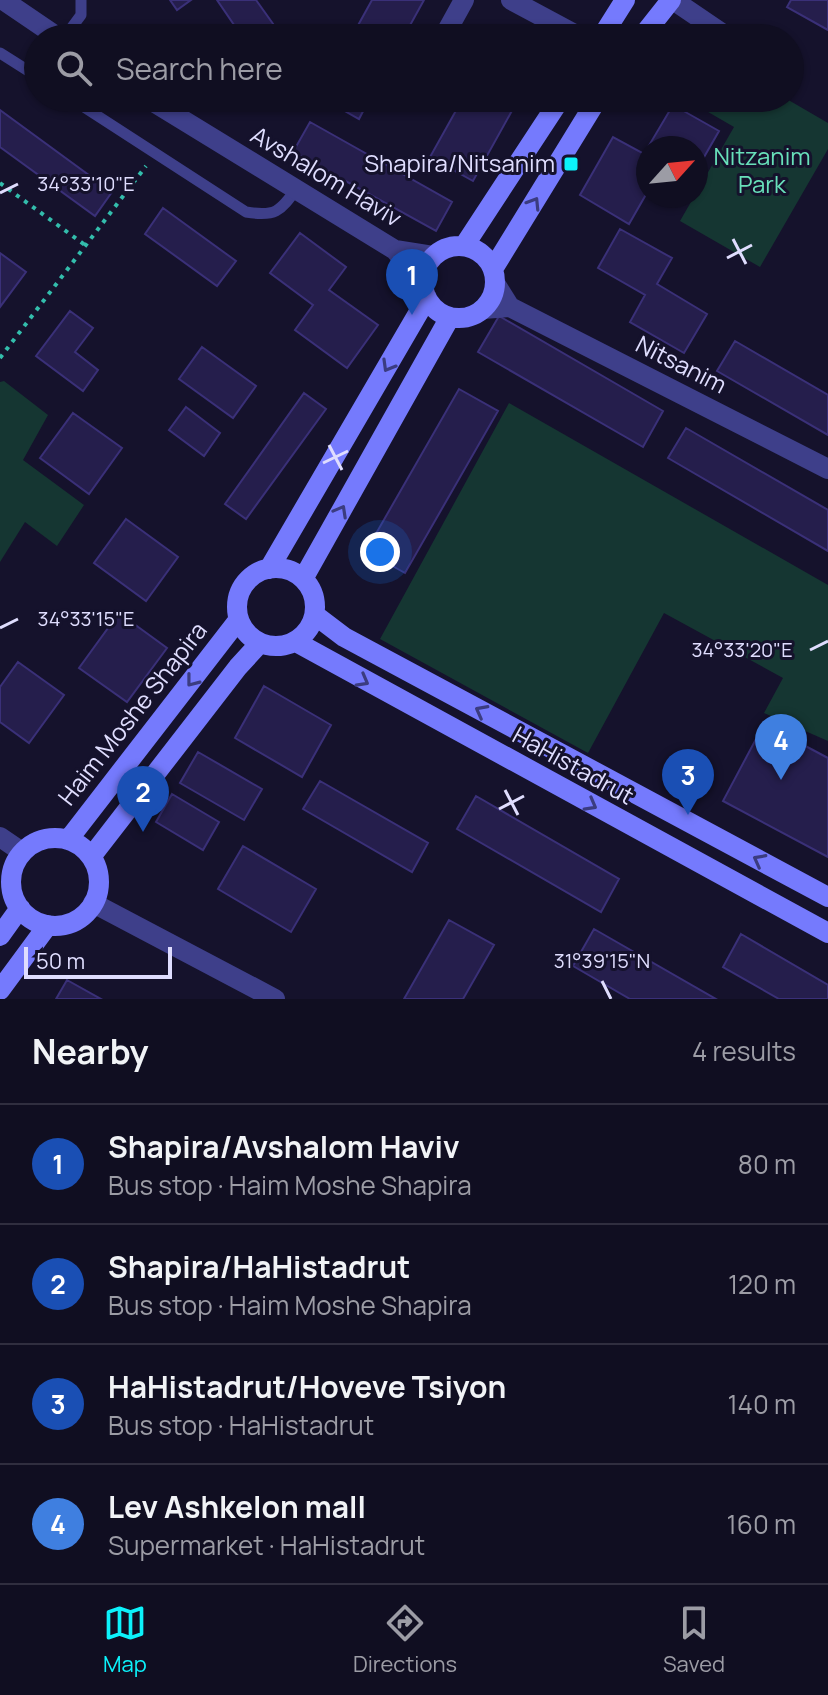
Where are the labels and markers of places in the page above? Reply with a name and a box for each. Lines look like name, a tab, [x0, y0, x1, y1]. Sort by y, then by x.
place label: Shapira/Nitsanim	[364, 146, 555, 179]
marker: Shapira/Nitsanim	[562, 155, 580, 173]
pin: 1	[386, 249, 438, 315]
pin: 4	[755, 714, 807, 780]
pin: 3	[662, 749, 714, 815]
pin: 2	[117, 766, 169, 832]

